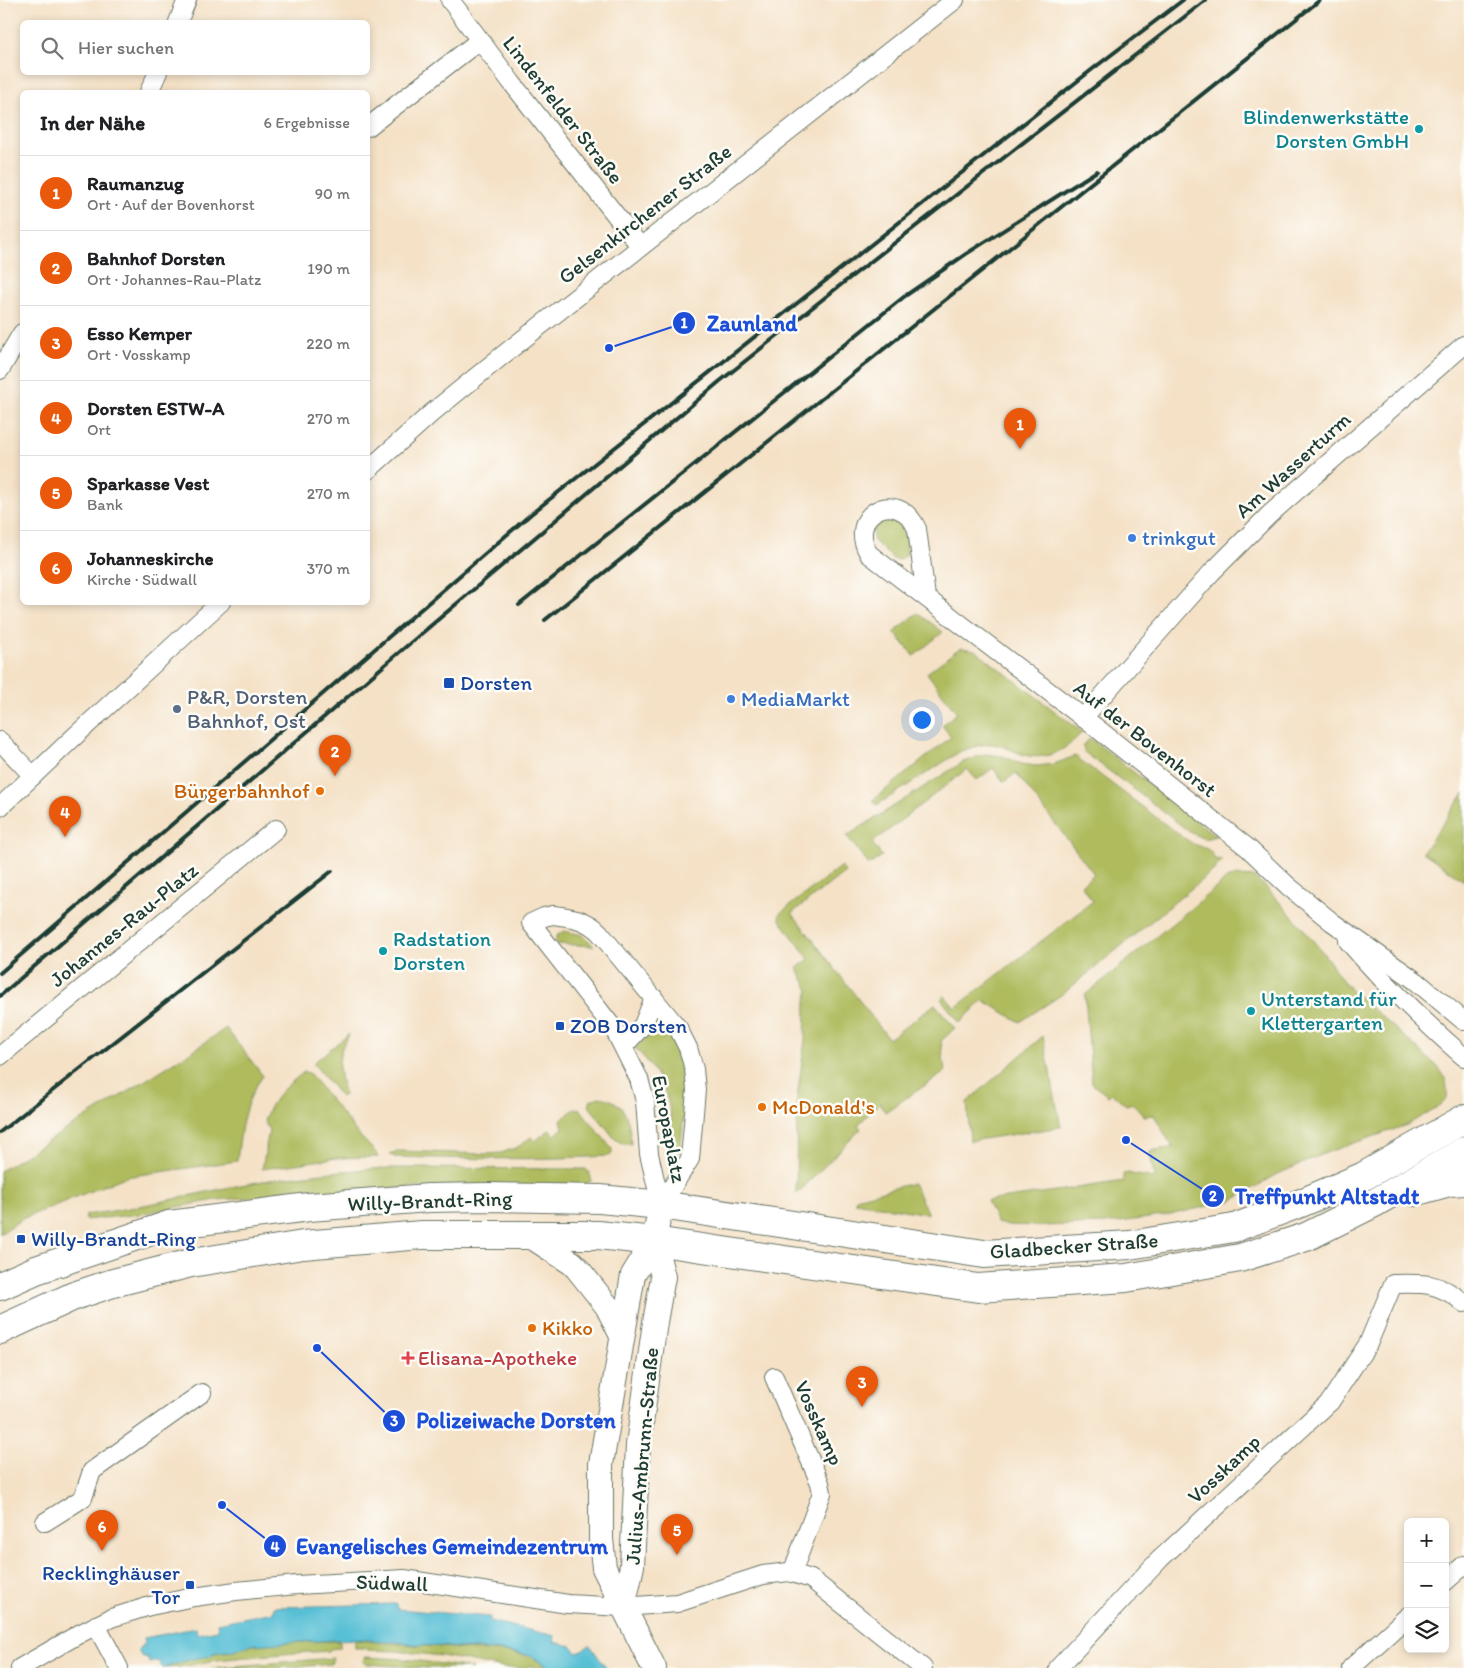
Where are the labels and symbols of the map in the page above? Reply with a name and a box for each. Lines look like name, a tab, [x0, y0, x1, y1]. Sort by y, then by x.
street label: Lindenfelder Straße	[498, 31, 629, 189]
place label: Blindenwerkstätte Dorsten GmbH	[1243, 104, 1409, 153]
marker: Blindenwerkstätte Dorsten GmbH	[1413, 123, 1425, 135]
street label: Gelsenkirchener Straße	[553, 138, 736, 289]
callout: Zaunland	[672, 305, 807, 342]
text: Zaunland	[707, 310, 798, 337]
text: 1	[681, 314, 688, 332]
street label: Am Wasserturm	[1230, 406, 1356, 523]
pin: 1	[1004, 408, 1036, 449]
place label: trinkgut	[1142, 525, 1216, 550]
marker: trinkgut	[1126, 532, 1138, 544]
place label: Dorsten	[460, 670, 532, 695]
street label: Auf der Bovenhorst	[1069, 675, 1222, 802]
marker: Dorsten	[442, 676, 456, 690]
place label: P&R, Dorsten Bahnhof, Ost	[187, 684, 307, 733]
place label: MediaMarkt	[741, 686, 850, 711]
marker: MediaMarkt	[725, 693, 737, 705]
marker: P&R, Dorsten Bahnhof, Ost	[171, 703, 183, 715]
your location	[909, 707, 935, 733]
pin: 2	[319, 735, 351, 776]
place label: Bürgerbahnhof	[174, 778, 310, 803]
marker: Bürgerbahnhof	[314, 785, 326, 797]
pin: 4	[49, 796, 81, 837]
street label: Johannes-Rau-Platz	[45, 857, 203, 992]
place label: Radstation Dorsten	[393, 926, 491, 975]
marker: Radstation Dorsten	[377, 945, 389, 957]
place label: Unterstand für Klettergarten	[1261, 986, 1397, 1035]
marker: Unterstand für Klettergarten	[1245, 1005, 1257, 1017]
place label: ZOB Dorsten	[570, 1013, 687, 1038]
marker: ZOB Dorsten	[554, 1020, 566, 1032]
street label: Europaplatz	[647, 1073, 692, 1185]
place label: McDonald's	[772, 1094, 875, 1119]
marker: McDonald's	[756, 1101, 768, 1113]
callout: Treffpunkt Altstadt	[1200, 1178, 1429, 1215]
text: Treffpunkt Altstadt	[1234, 1183, 1420, 1210]
street label: Willy-Brandt-Ring	[347, 1185, 513, 1216]
text: 2	[1209, 1187, 1217, 1205]
place label: Willy-Brandt-Ring	[31, 1226, 196, 1251]
street label: Gladbecker Straße	[989, 1227, 1159, 1264]
marker: Willy-Brandt-Ring	[15, 1233, 27, 1245]
place label: Kikko	[542, 1315, 593, 1340]
marker: Kikko	[526, 1322, 538, 1334]
place label: Elisana-Apotheke	[418, 1345, 577, 1370]
street label: Julius-Ambrunn-Straße	[620, 1346, 663, 1566]
marker: Elisana-Apotheke	[402, 1352, 414, 1364]
pin: 3	[846, 1366, 878, 1407]
street label: Vosskamp	[790, 1377, 849, 1469]
callout: Polizeiwache Dorsten	[382, 1402, 626, 1439]
text: Polizeiwache Dorsten	[416, 1407, 616, 1434]
text: 3	[390, 1412, 398, 1430]
street label: Vosskamp	[1182, 1429, 1265, 1509]
pin: 6	[86, 1510, 118, 1551]
pin: 5	[661, 1514, 693, 1555]
callout: Evangelisches Gemeindezentrum	[263, 1528, 617, 1565]
text: Evangelisches Gemeindezentrum	[296, 1533, 608, 1560]
text: 4	[270, 1538, 280, 1556]
place label: Recklinghäuser Tor	[42, 1560, 181, 1609]
street label: Südwall	[356, 1569, 429, 1596]
marker: Recklinghäuser Tor	[184, 1579, 196, 1591]

